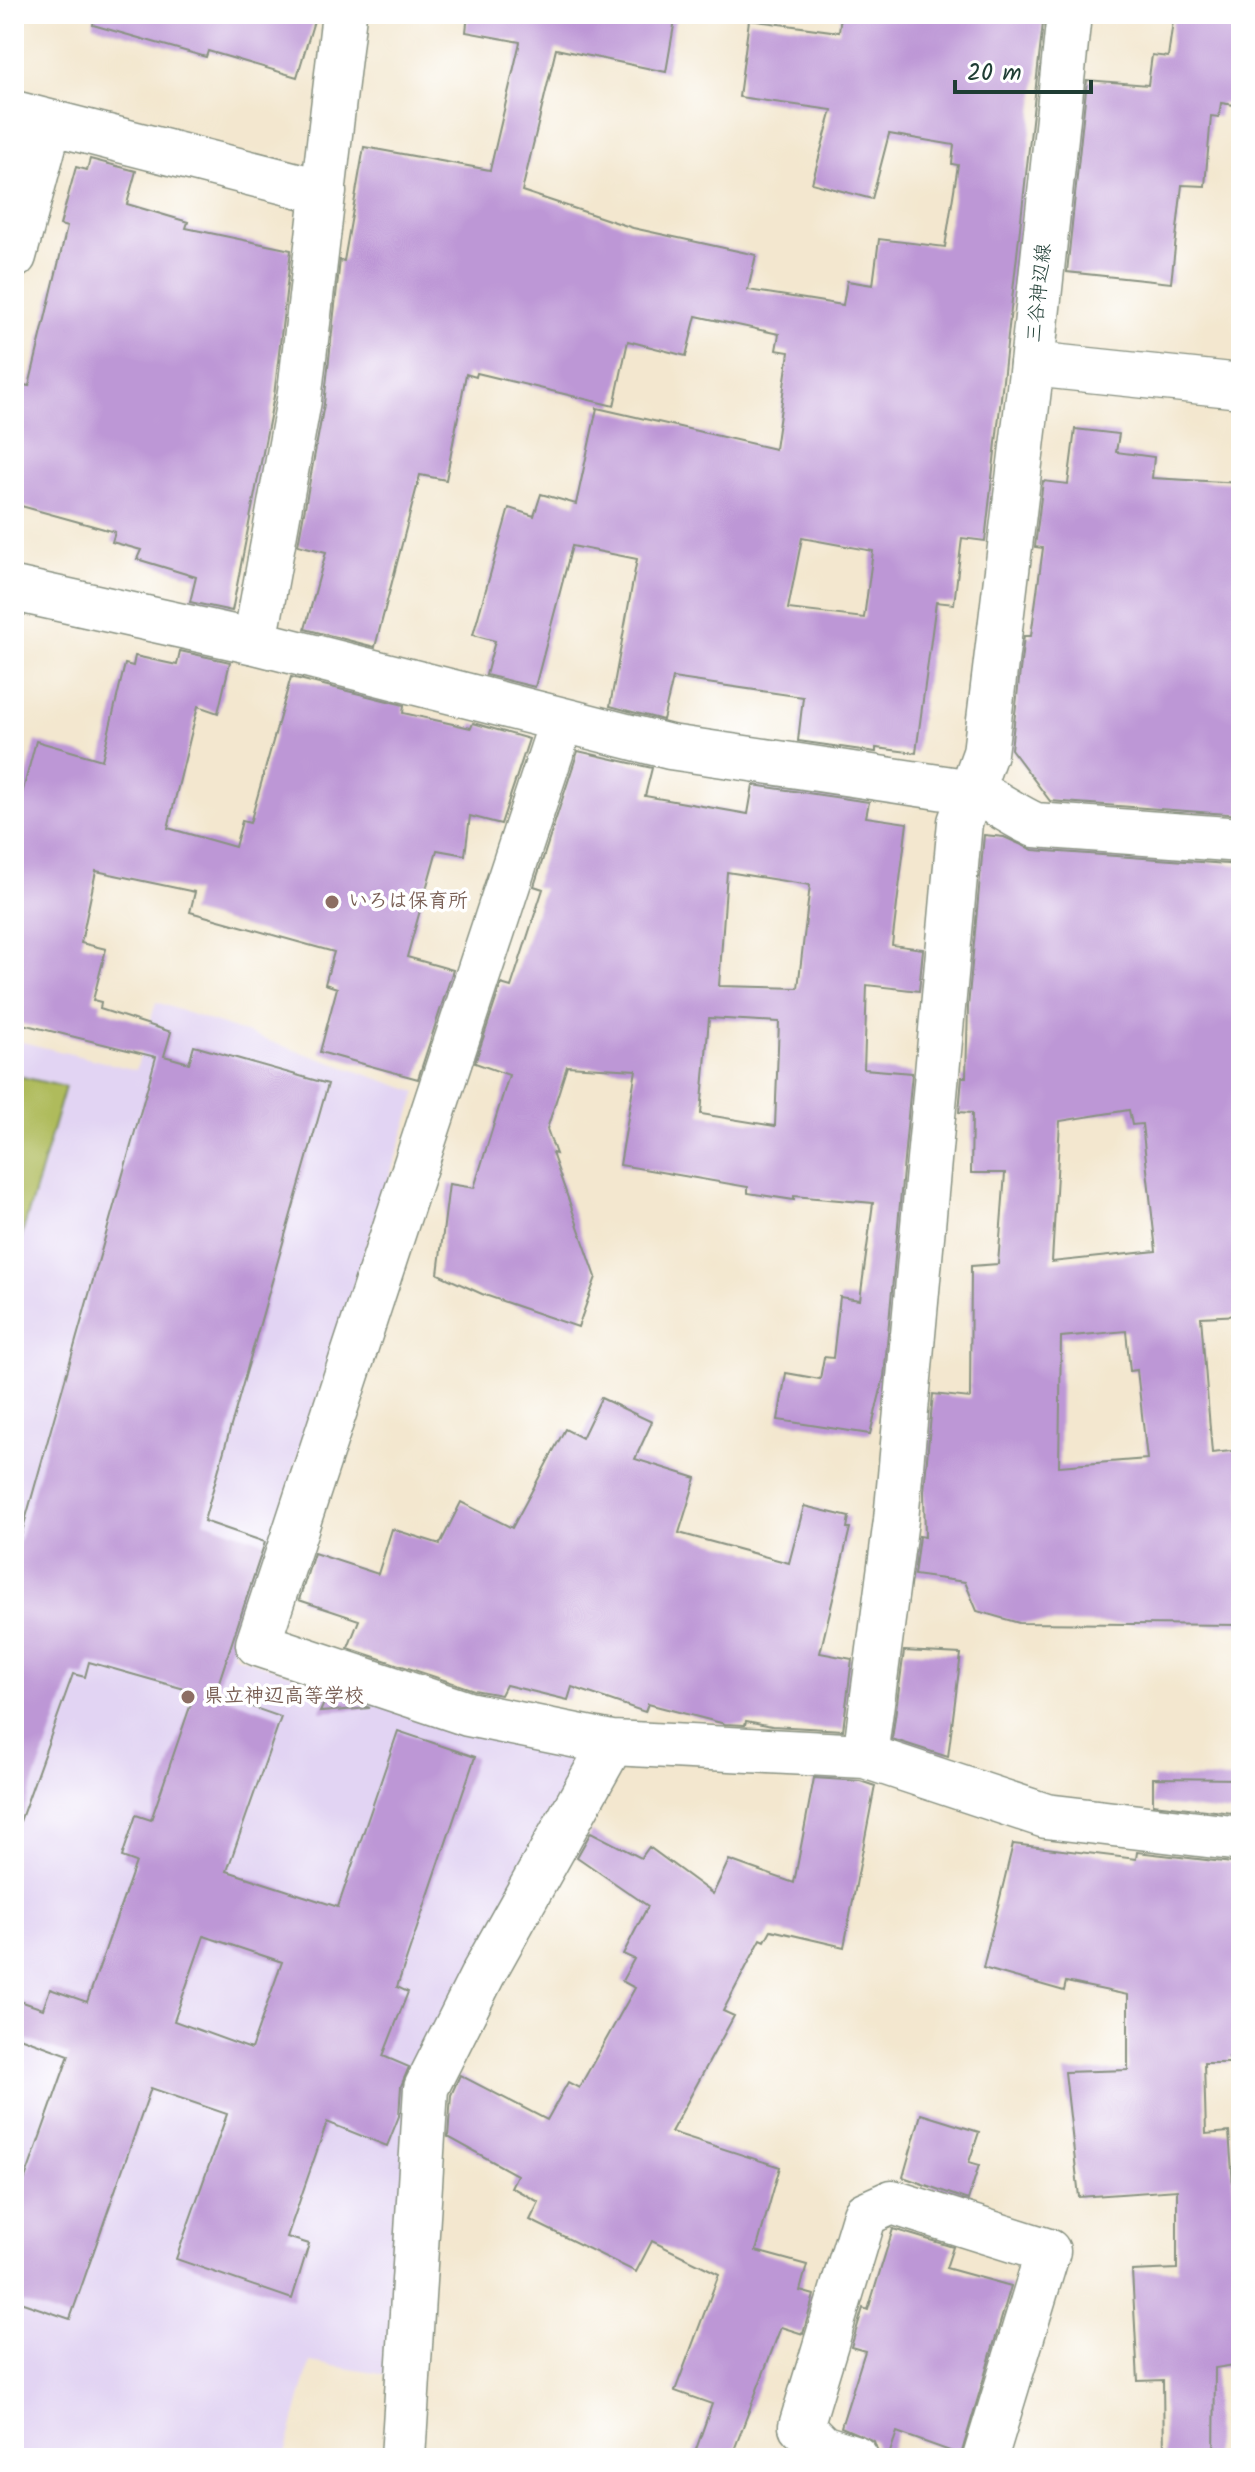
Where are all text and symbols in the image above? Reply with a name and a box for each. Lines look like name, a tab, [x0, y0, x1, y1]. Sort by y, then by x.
scale bar	[955, 44, 1091, 94]
text: 20 m	[967, 54, 1022, 93]
street label: 三谷神辺線	[1019, 242, 1061, 344]
place label: いろは保育所	[348, 886, 468, 918]
marker: いろは保育所	[323, 893, 341, 911]
place label: 県立神辺高等学校	[204, 1681, 364, 1713]
marker: 県立神辺高等学校	[179, 1688, 197, 1706]

